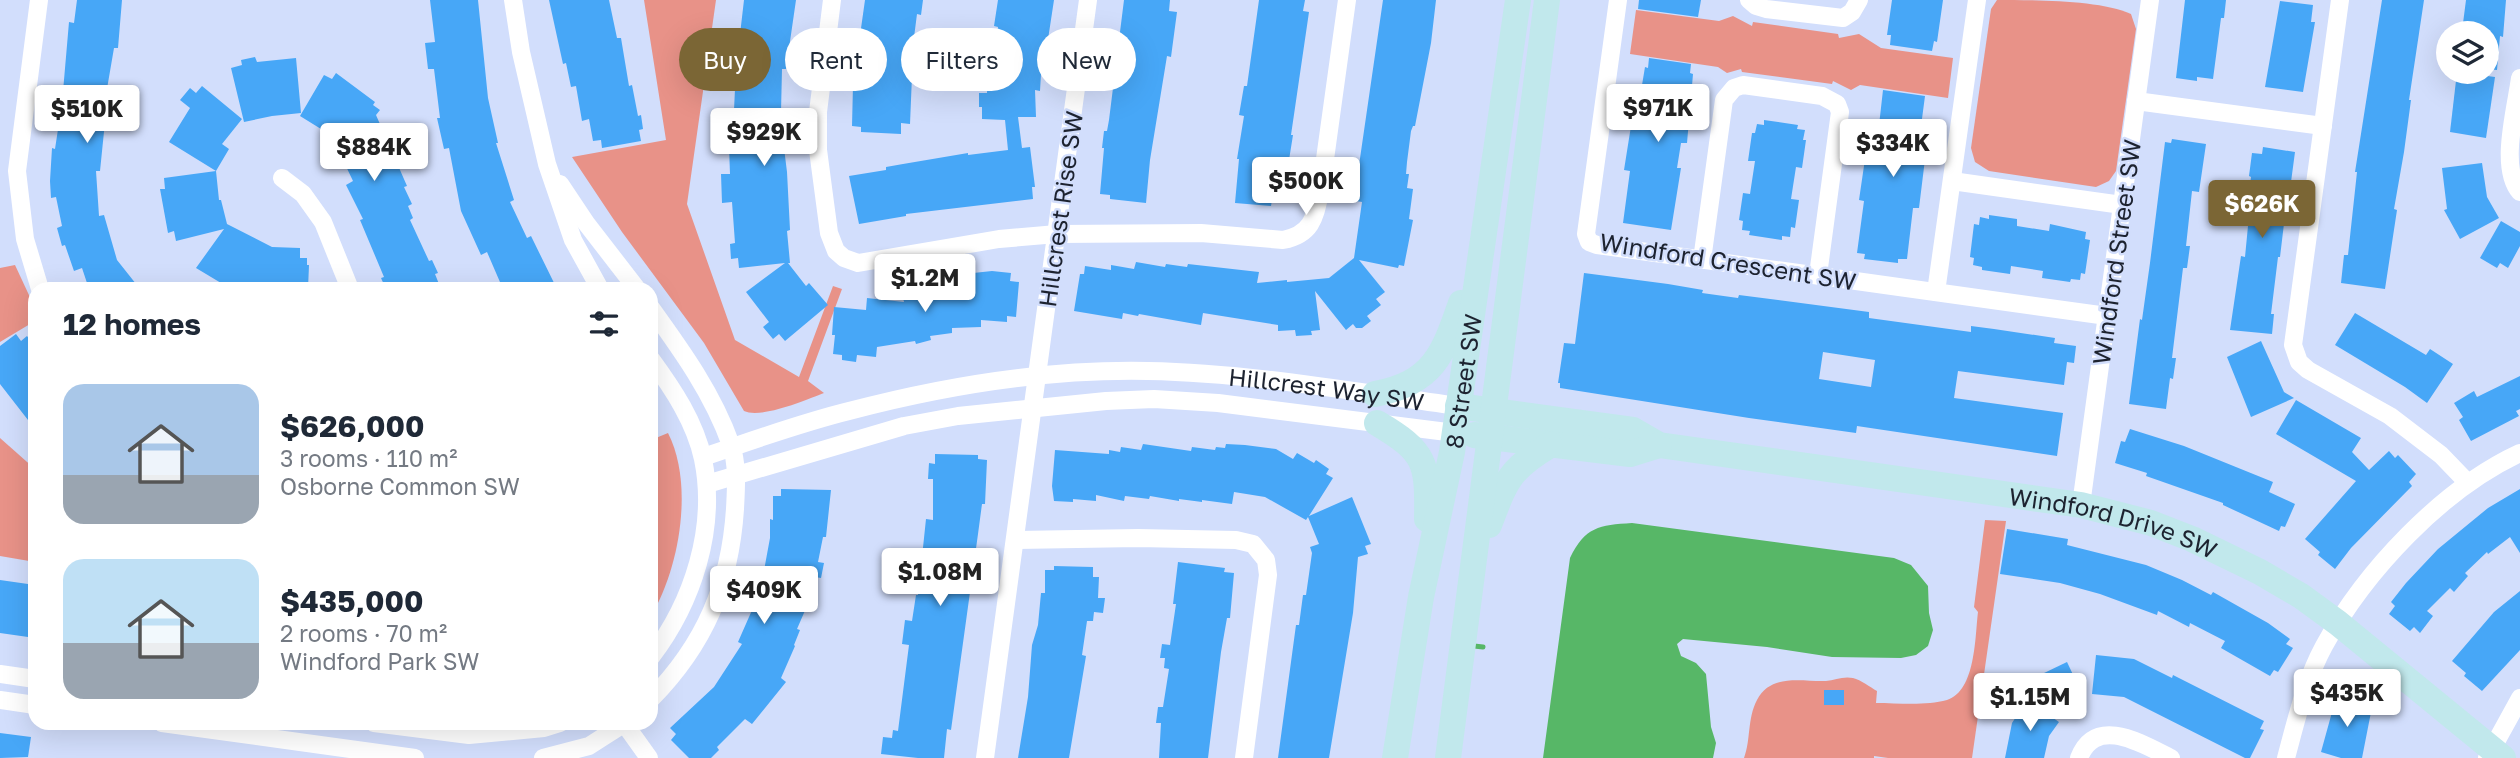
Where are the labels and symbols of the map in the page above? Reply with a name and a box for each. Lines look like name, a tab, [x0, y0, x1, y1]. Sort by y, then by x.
pin: $971K	[1609, 85, 1707, 144]
pin: $510K	[38, 86, 136, 145]
pin: $929K	[715, 108, 813, 168]
street label: Hillcrest Rise SW	[1032, 109, 1088, 309]
pin: $334K	[1844, 120, 1942, 179]
pin: $884K	[325, 124, 423, 183]
street label: Windford Street SW	[2086, 138, 2146, 366]
pin: $500K	[1257, 158, 1355, 217]
pin: $626K	[2213, 180, 2311, 240]
street label: Windford Crescent SW	[1598, 226, 1858, 296]
pin: $1.2M	[876, 254, 974, 314]
street label: 8 Street SW	[1438, 312, 1487, 450]
street label: Hillcrest Way SW	[1227, 361, 1426, 416]
street label: Windford Drive SW	[2007, 480, 2222, 564]
pin: $1.08M	[883, 548, 997, 608]
pin: $409K	[715, 566, 813, 626]
pin: $435K	[2298, 670, 2396, 729]
pin: $1.15M	[1973, 674, 2087, 733]

